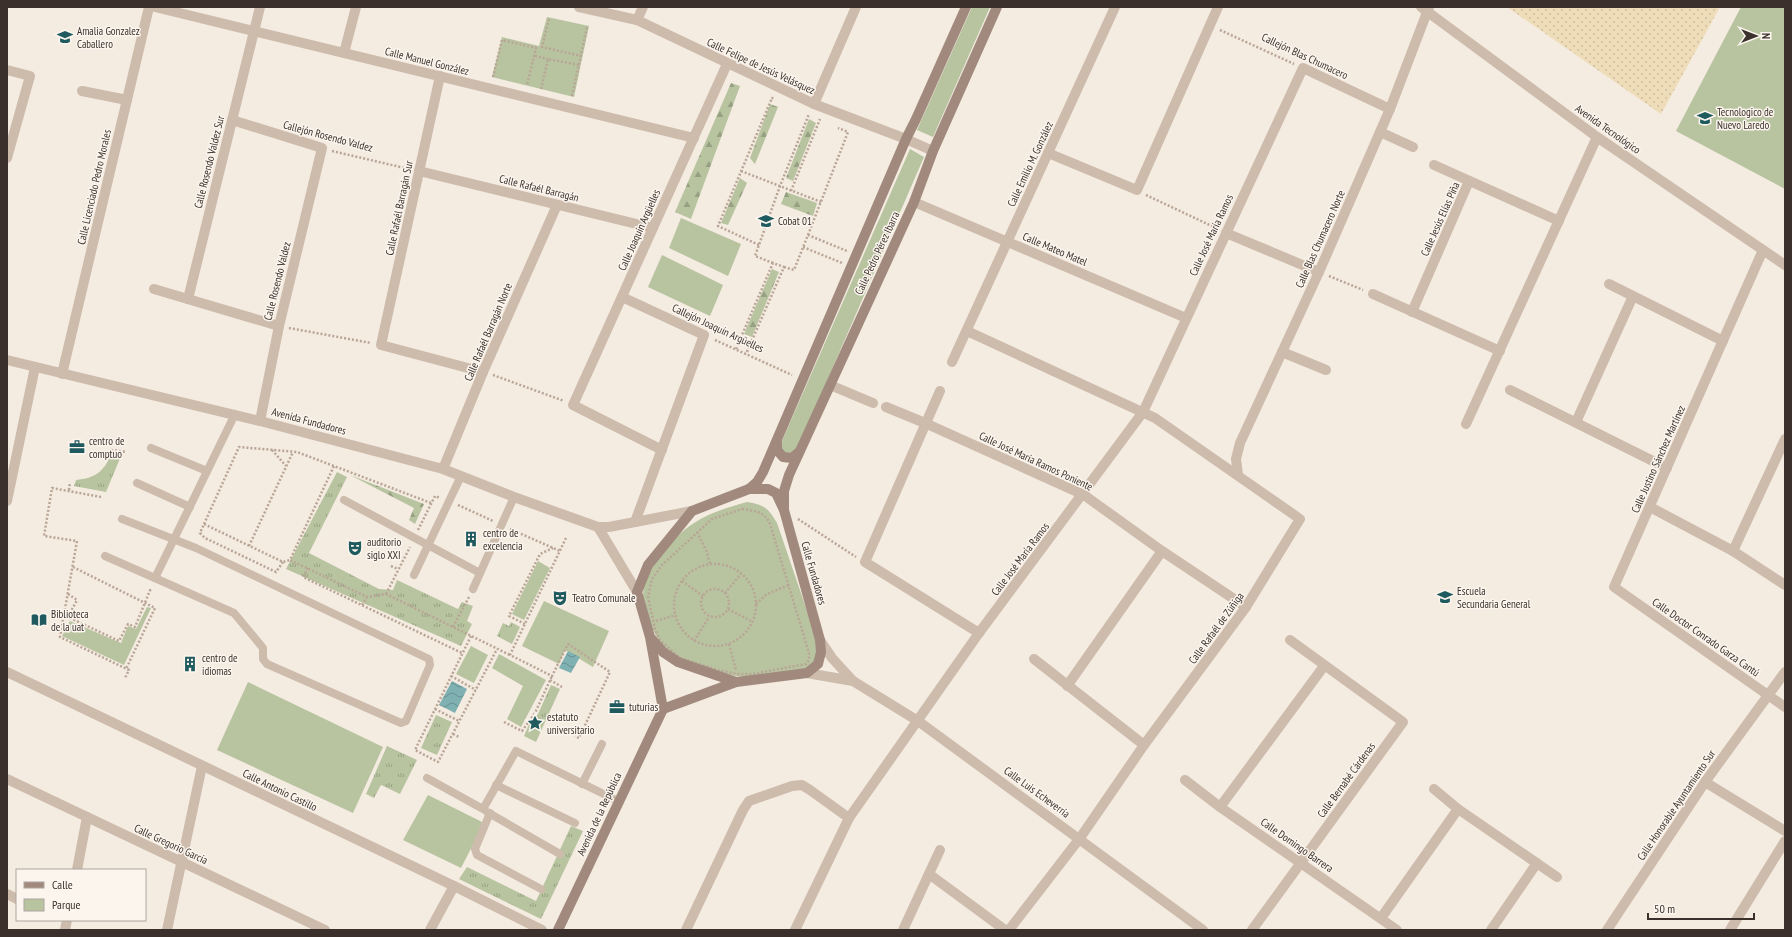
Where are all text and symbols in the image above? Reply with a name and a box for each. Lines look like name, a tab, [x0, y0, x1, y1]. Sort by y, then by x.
north arrow	[1736, 16, 1776, 56]
place label: Amalia Gonzalez Caballero	[77, 24, 140, 51]
school or university icon: Amalia Gonzalez Caballero	[56, 28, 74, 46]
street label: Callejón Blas Chumacero	[1260, 30, 1351, 82]
text: N	[1759, 33, 1773, 39]
street label: Calle Felipe de Jesús Velásquez	[705, 35, 817, 97]
street label: Calle Manuel González	[384, 44, 470, 78]
street label: Avenida Tecnológico	[1573, 101, 1644, 157]
place label: Tecnologico de Nuevo Laredo	[1717, 105, 1774, 132]
school or university icon: Tecnologico de Nuevo Laredo	[1696, 109, 1714, 127]
street label: Calle Rosendo Valdez Sur	[191, 114, 227, 210]
street label: Callejón Rosendo Valdez	[282, 117, 374, 155]
street label: Calle Emilio M. González	[1004, 119, 1056, 209]
street label: Calle Licenciado Pedro Morales	[74, 128, 114, 246]
street label: Calle Rafaél Barragán Sur	[382, 159, 416, 257]
street label: Calle Rafaél Barragán	[498, 171, 580, 205]
street label: Calle Jesús Elías Piña	[1417, 180, 1463, 258]
street label: Calle Joaquín Argüelles	[615, 187, 663, 273]
street label: Calle Blas Chumacero Norte	[1292, 188, 1348, 290]
street label: Calle José María Ramos	[1186, 192, 1236, 278]
street label: Calle Pedro Pérez Ibarra	[852, 209, 902, 297]
school or university icon: Cobat 01	[757, 212, 775, 230]
place label: Cobat 01	[778, 214, 812, 228]
street label: Calle Mateo Matel	[1021, 229, 1090, 269]
street label: Calle Rosendo Valdez	[260, 240, 294, 322]
street label: Calle Rafaél Barragán Norte	[461, 280, 515, 383]
street label: Callejón Joaquín Argüelles	[670, 301, 766, 355]
street label: Calle Justino Sánchez Martínez	[1628, 403, 1688, 515]
street label: Avenida Fundadores	[270, 404, 348, 438]
street label: Calle José María Ramos Poniente	[977, 428, 1096, 494]
place label: centro de comptuo	[89, 434, 125, 461]
office icon: centro de comptuo	[68, 438, 86, 456]
street label: Calle José María Ramos	[988, 519, 1052, 598]
place label: centro de excelencia	[483, 526, 523, 553]
building icon: centro de excelencia	[462, 530, 480, 548]
place label: auditorio siglo XXI	[367, 535, 401, 562]
theatre icon: auditorio siglo XXI	[346, 539, 364, 557]
street label: Calle Fundadores	[798, 540, 830, 607]
place label: Escuela Secundaria General	[1457, 584, 1531, 611]
school or university icon: Escuela Secundaria General	[1436, 588, 1454, 606]
theatre icon: Teatro Comunale	[551, 589, 569, 607]
street label: Calle Rafaél de Zúñiga	[1185, 589, 1247, 667]
place label: Teatro Comunale	[572, 591, 636, 605]
street label: Calle Doctor Conrado Garza Cantú	[1650, 595, 1763, 680]
place label: Biblioteca de la uat	[51, 607, 89, 634]
library icon: Biblioteca de la uat	[30, 611, 48, 629]
place label: centro de idiomas	[202, 651, 238, 678]
building icon: centro de idiomas	[181, 655, 199, 673]
office icon: tuturias	[608, 698, 626, 716]
place label: tuturias	[629, 700, 658, 714]
place label: estatuto universitario	[547, 710, 595, 737]
place icon: estatuto universitario	[526, 714, 544, 732]
street label: Calle Bernabé Cárdenas	[1314, 739, 1378, 820]
street label: Calle Honorable Ayuntamiento Sur	[1634, 747, 1718, 863]
street label: Calle Luis Echeverría	[1001, 763, 1073, 821]
street label: Calle Antonio Castillo	[240, 766, 320, 814]
street label: Avenida de la República	[574, 770, 624, 858]
street label: Calle Domingo Barrera	[1258, 815, 1336, 875]
street label: Calle Gregorio García	[132, 821, 210, 867]
legend	[16, 869, 146, 921]
text: Calle	[52, 877, 73, 892]
scale bar	[1648, 895, 1754, 921]
text: Parque	[52, 897, 81, 912]
text: 50 m	[1654, 901, 1675, 916]

